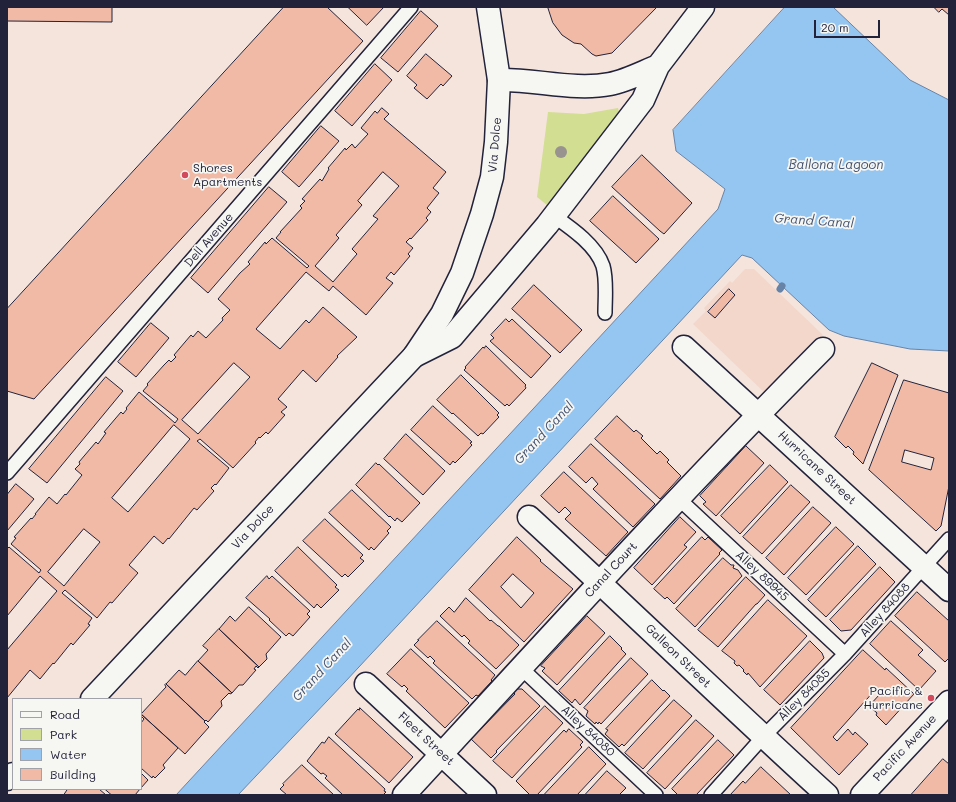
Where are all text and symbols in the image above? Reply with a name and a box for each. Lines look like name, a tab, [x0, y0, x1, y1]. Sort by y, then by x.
scale bar	[816, 12, 882, 38]
text: 20 m	[821, 19, 849, 35]
street label: Via Dolce	[485, 117, 505, 173]
water label: Ballona Lagoon	[789, 157, 883, 173]
place label: Shores Apartments	[193, 161, 262, 189]
marker: Shores Apartments	[180, 170, 190, 180]
street label: Dell Avenue	[182, 210, 236, 270]
water label: Grand Canal	[774, 210, 854, 232]
water label: Grand Canal	[511, 398, 577, 468]
street label: Hurricane Street	[775, 428, 859, 508]
street label: Via Dolce	[229, 502, 277, 552]
street label: Canal Court	[582, 539, 640, 601]
street label: Alley 89945	[732, 548, 792, 604]
street label: Alley 84088	[857, 580, 913, 640]
street label: Galleon Street	[642, 621, 714, 691]
water label: Grand Canal	[289, 635, 355, 705]
street label: Alley 84085	[775, 666, 833, 724]
place label: Pacific & Hurricane	[864, 684, 923, 712]
marker: Pacific & Hurricane	[926, 693, 936, 703]
legend	[12, 698, 142, 790]
street label: Alley 84080	[558, 702, 618, 760]
text: Road	[50, 706, 80, 722]
street label: Fleet Street	[395, 709, 457, 769]
street label: Pacific Avenue	[870, 712, 940, 784]
text: Park	[50, 726, 77, 742]
text: Water	[50, 746, 87, 762]
text: Building	[50, 766, 96, 782]

